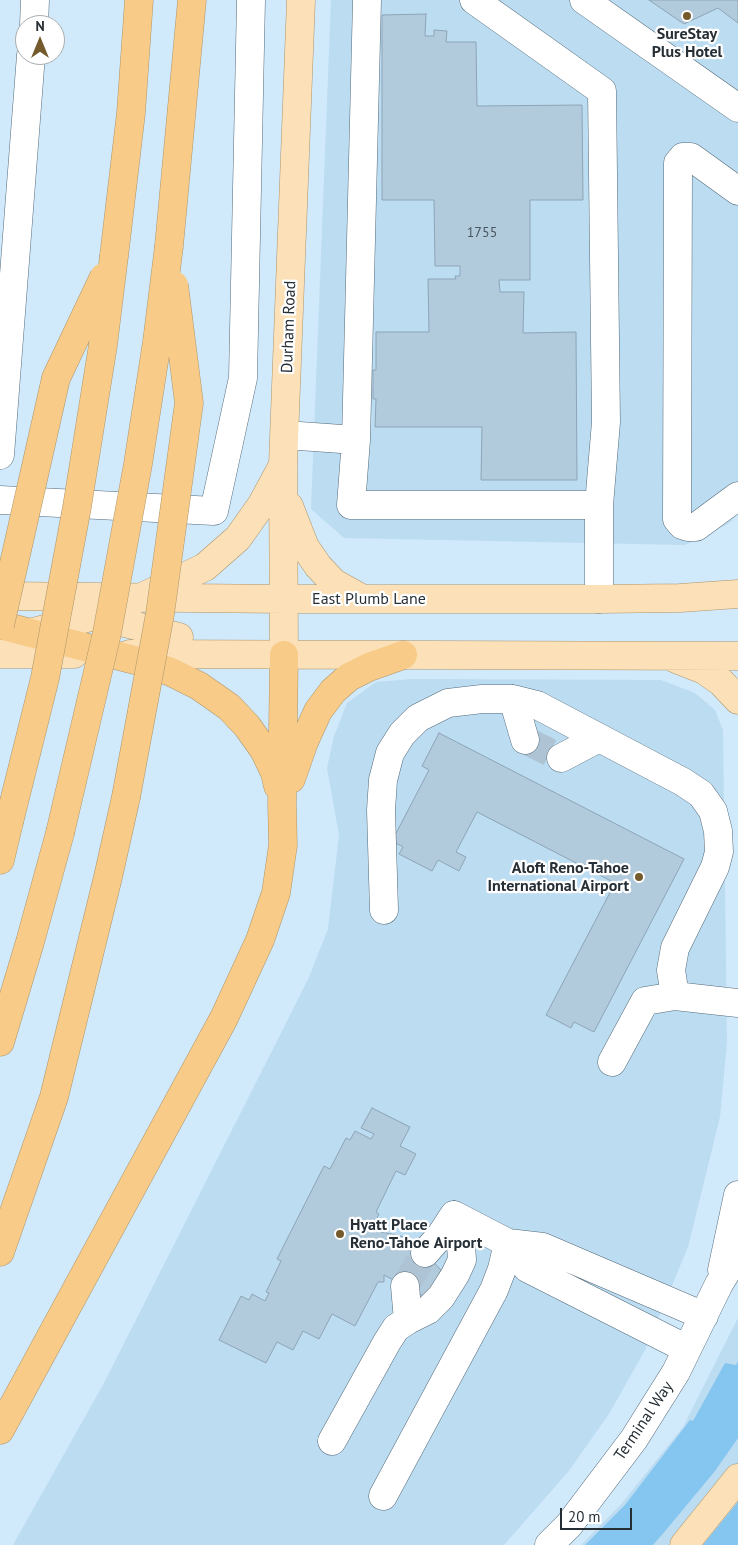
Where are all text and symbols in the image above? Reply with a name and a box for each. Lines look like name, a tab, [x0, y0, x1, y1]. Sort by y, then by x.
marker: SureStay Plus Hotel	[681, 10, 693, 22]
north arrow	[15, 15, 65, 65]
text: N	[35, 17, 45, 35]
place label: SureStay Plus Hotel	[652, 24, 722, 62]
house number: 1755	[467, 225, 497, 241]
street label: Durham Road	[278, 281, 300, 373]
street label: East Plumb Lane	[312, 589, 426, 609]
place label: Aloft Reno-Tahoe International Airport	[487, 858, 629, 896]
marker: Aloft Reno-Tahoe International Airport	[633, 871, 645, 883]
place label: Hyatt Place Reno-Tahoe Airport	[350, 1215, 482, 1253]
marker: Hyatt Place Reno-Tahoe Airport	[334, 1228, 346, 1240]
street label: Terminal Way	[611, 1378, 677, 1464]
scale bar	[563, 1498, 636, 1530]
text: 20 m	[568, 1507, 601, 1526]

